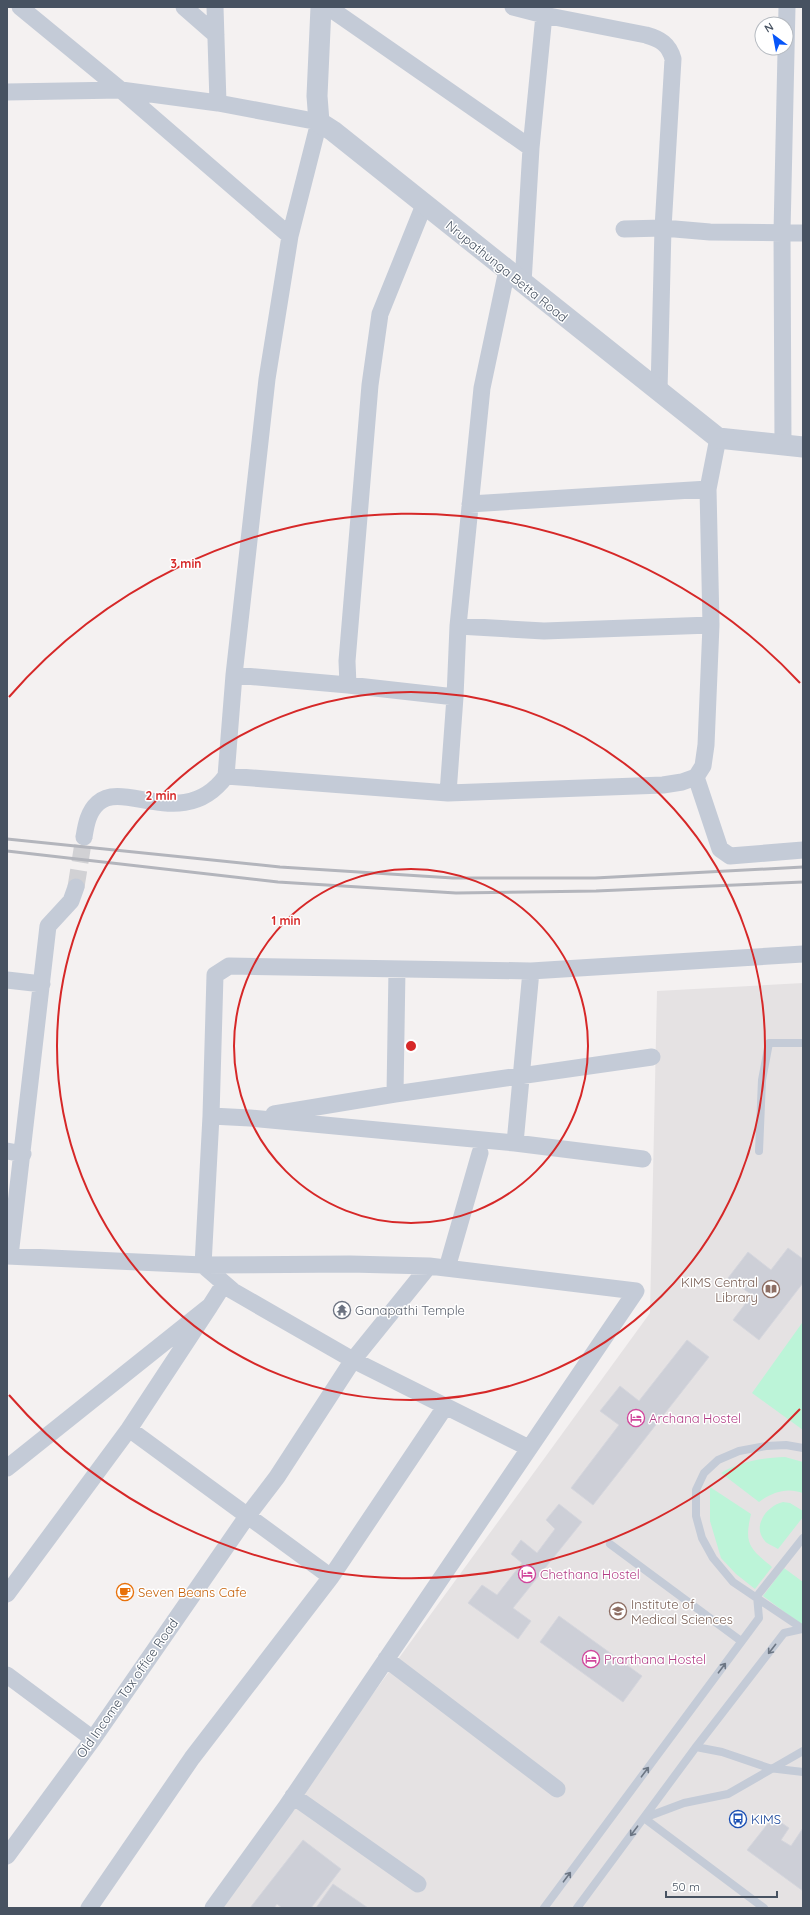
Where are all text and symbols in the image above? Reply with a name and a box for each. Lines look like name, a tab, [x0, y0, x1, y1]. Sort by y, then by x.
north arrow	[754, 16, 794, 56]
text: N	[762, 19, 776, 36]
street label: Nrupathunga Betta Road	[443, 217, 571, 325]
text: 3 min	[171, 556, 201, 571]
text: 2 min	[145, 788, 177, 803]
text: 1 min	[271, 913, 301, 928]
centre of rings	[404, 1039, 418, 1053]
place label: KIMS Central Library	[681, 1274, 758, 1305]
library icon: KIMS Central Library	[761, 1279, 781, 1299]
temple icon: Ganapathi Temple	[332, 1300, 352, 1320]
place label: Ganapathi Temple	[355, 1302, 465, 1318]
hotel icon: Archana Hostel	[626, 1408, 646, 1428]
place label: Archana Hostel	[649, 1410, 741, 1426]
hotel icon: Chethana Hostel	[517, 1564, 537, 1584]
place label: Chethana Hostel	[540, 1566, 640, 1582]
cafe icon: Seven Beans Cafe	[115, 1582, 135, 1602]
place label: Seven Beans Cafe	[138, 1584, 247, 1600]
place label: Institute of Medical Sciences	[631, 1596, 733, 1627]
school or university icon: Institute of Medical Sciences	[608, 1601, 628, 1621]
street label: Old Income Tax office Road	[73, 1615, 181, 1761]
one-way arrow	[767, 1643, 776, 1654]
hotel icon: Prarthana Hostel	[581, 1649, 601, 1669]
place label: Prarthana Hostel	[604, 1651, 706, 1667]
one-way arrow	[718, 1662, 726, 1673]
one-way arrow	[640, 1767, 649, 1778]
bus stop icon: KIMS	[728, 1809, 748, 1829]
place label: KIMS	[751, 1811, 781, 1827]
one-way arrow	[630, 1825, 638, 1836]
one-way arrow	[563, 1871, 571, 1882]
scale bar	[666, 1873, 777, 1899]
text: 50 m	[672, 1879, 700, 1894]

